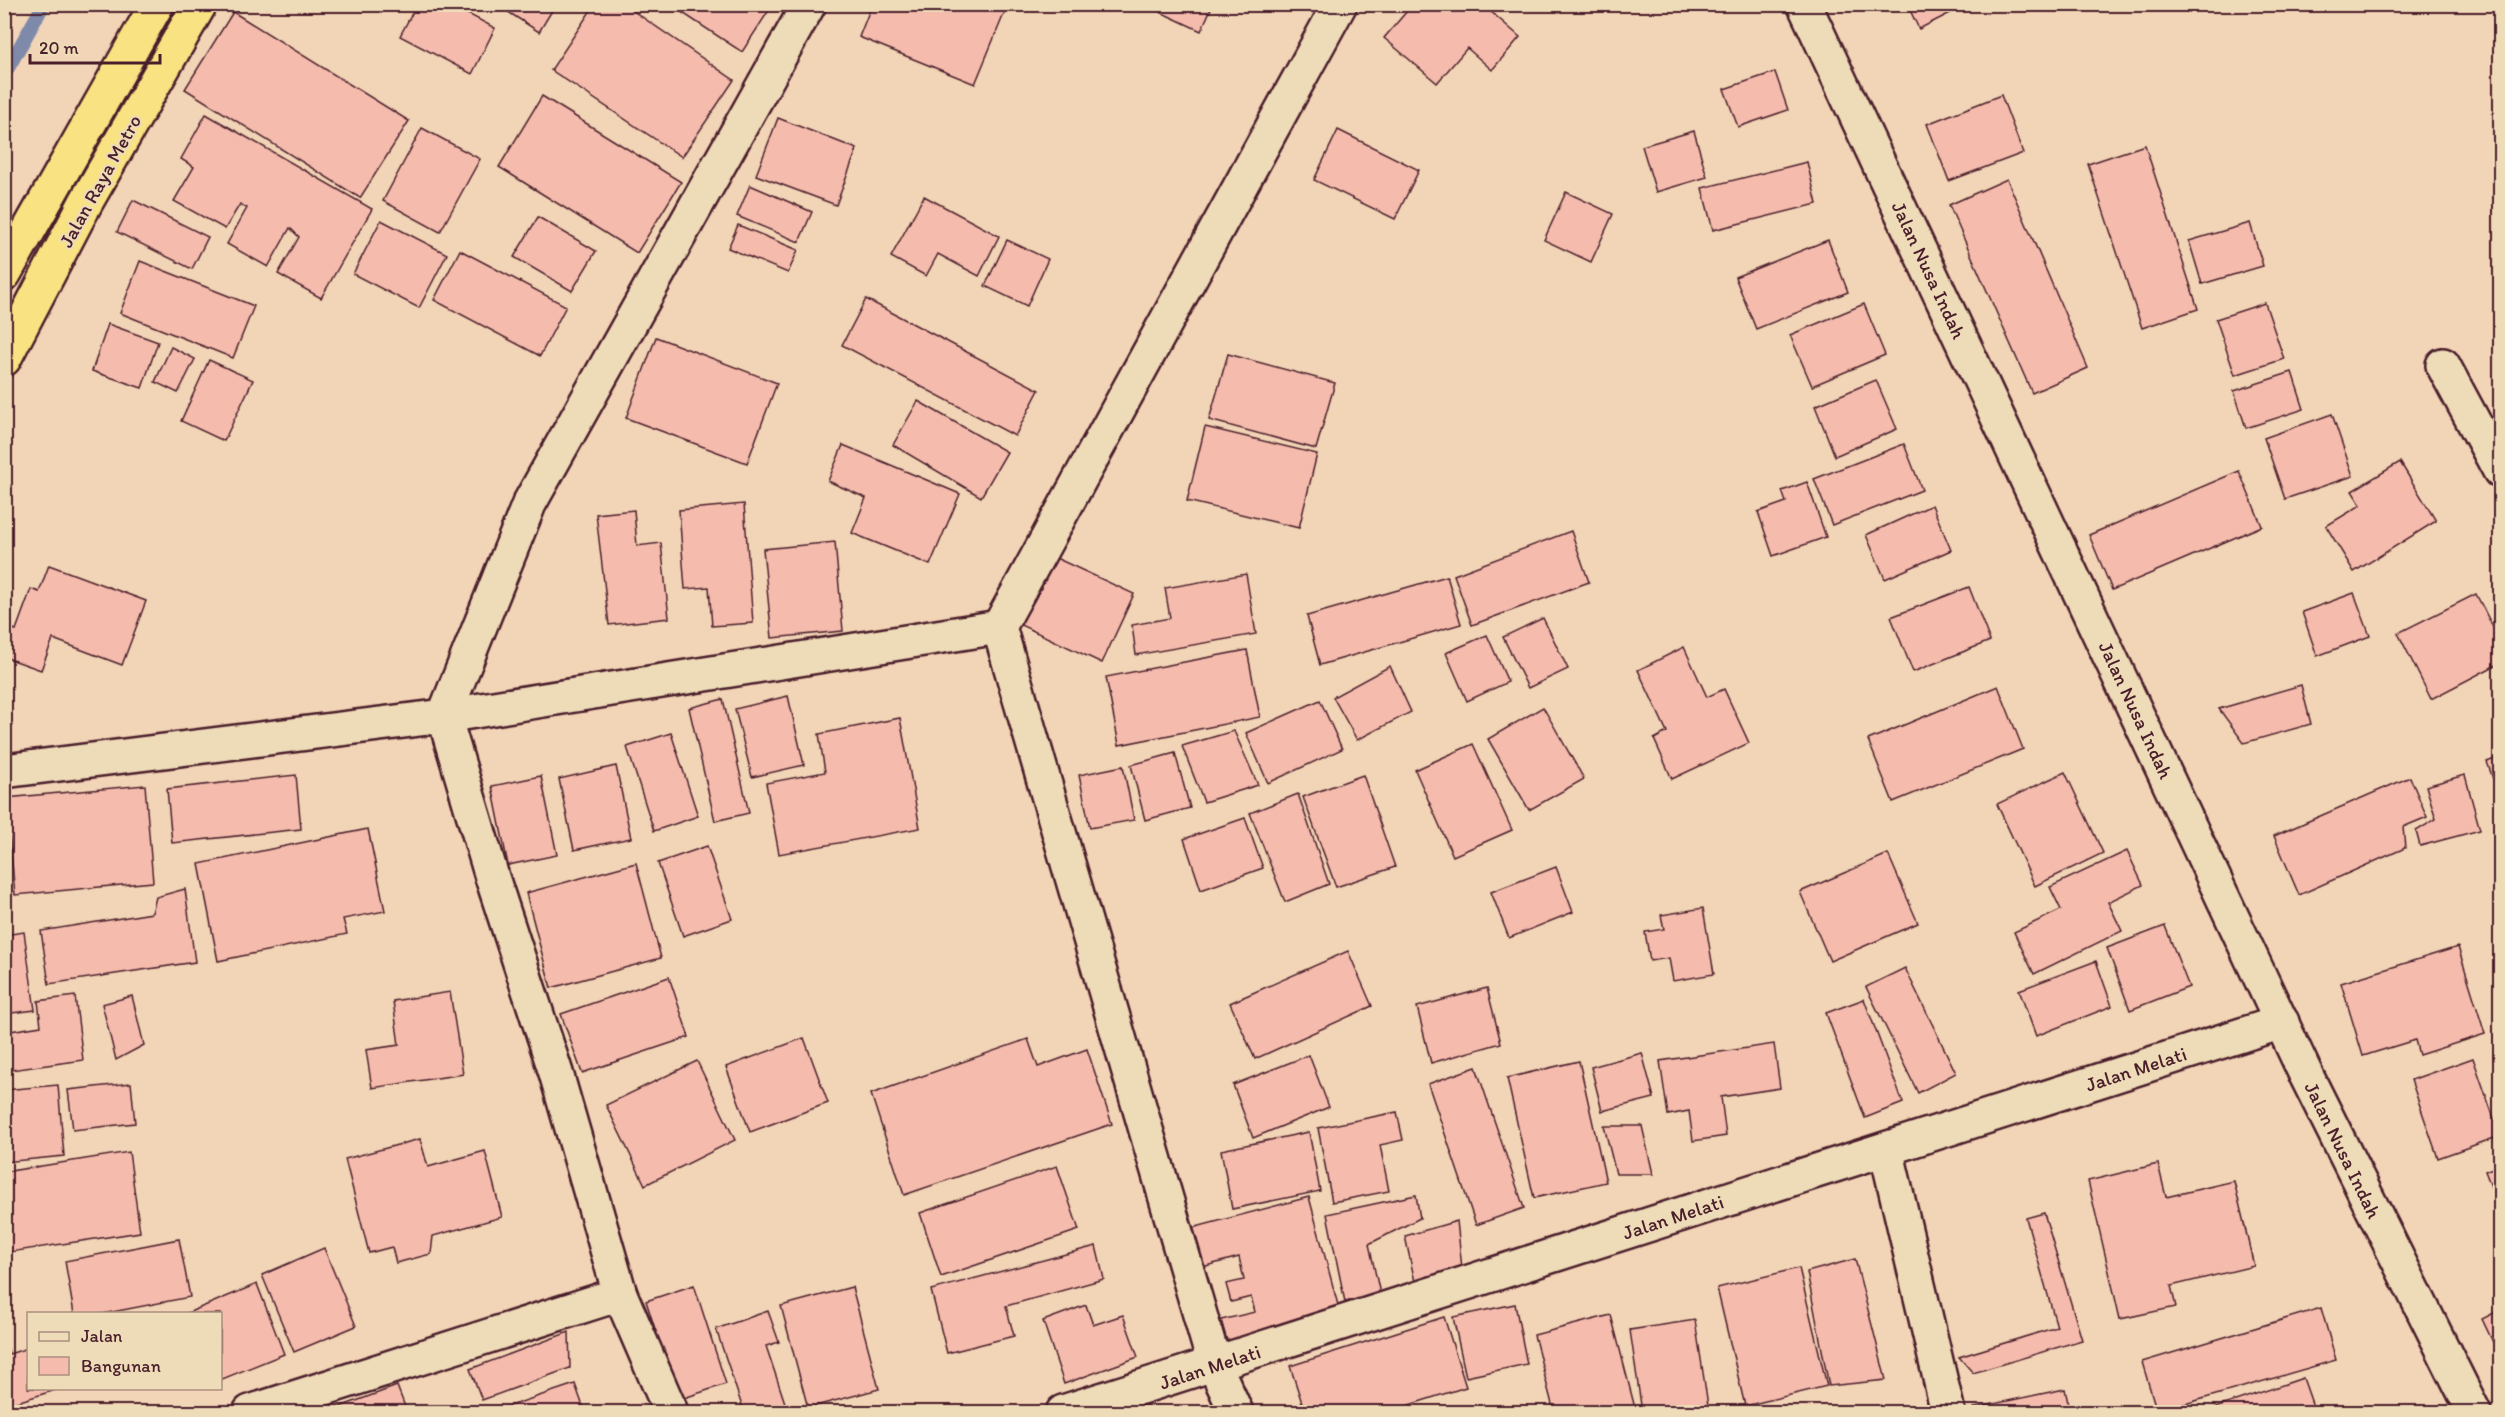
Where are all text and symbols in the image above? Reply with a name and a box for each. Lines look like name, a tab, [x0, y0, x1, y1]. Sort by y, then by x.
scale bar	[30, 27, 160, 65]
text: 20 m	[39, 37, 79, 59]
street label: Jalan Raya Metro	[54, 111, 146, 251]
street label: Jalan Nusa Indah	[1887, 197, 1971, 343]
street label: Jalan Nusa Indah	[2094, 637, 2178, 783]
street label: Jalan Melati	[2082, 1041, 2190, 1097]
street label: Jalan Nusa Indah	[2300, 1078, 2387, 1222]
street label: Jalan Melati	[1619, 1189, 1727, 1245]
legend	[27, 1312, 222, 1390]
text: Jalan	[81, 1325, 123, 1347]
street label: Jalan Melati	[1156, 1339, 1264, 1395]
text: Bangunan	[81, 1355, 161, 1377]

